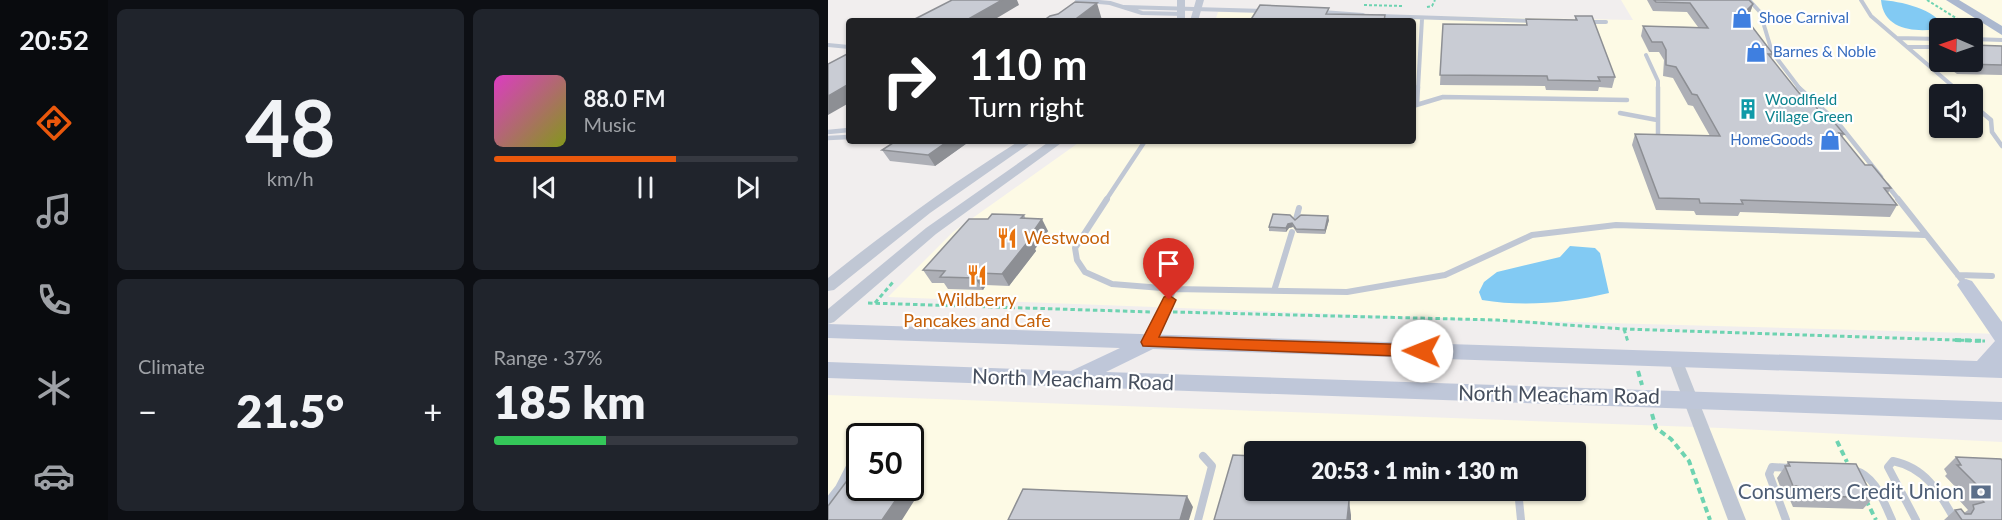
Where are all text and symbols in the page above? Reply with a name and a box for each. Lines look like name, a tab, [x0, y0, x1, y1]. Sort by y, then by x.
shop icon: Shoe Carnival	[1730, 6, 1754, 30]
place label: Shoe Carnival	[1759, 8, 1849, 26]
north arrow	[1929, 18, 1983, 72]
map controls	[1929, 18, 1983, 138]
text: 20:52	[19, 23, 89, 56]
text: 110 m	[969, 39, 1087, 89]
shop icon: Barnes & Noble	[1744, 40, 1768, 64]
icon: right	[870, 42, 948, 120]
place label: Barnes & Noble	[1773, 42, 1876, 60]
text: 48	[245, 80, 335, 174]
button: sound	[1929, 84, 1983, 138]
text: 88.0 FM	[584, 85, 666, 112]
text: Turn right	[969, 90, 1084, 123]
place label: Woodlfield Village Green	[1765, 90, 1853, 125]
building icon: Woodlfield Village Green	[1736, 97, 1760, 121]
icon: directions	[33, 102, 75, 144]
text: Music	[584, 112, 636, 136]
shop icon: HomeGoods	[1818, 128, 1842, 152]
place label: HomeGoods	[1730, 130, 1813, 148]
text: km/h	[267, 166, 314, 190]
icon: previous	[528, 171, 561, 204]
icon: pause	[629, 171, 662, 204]
icon: next	[731, 171, 764, 204]
icon: music	[33, 190, 75, 232]
restaurant icon: Westwood	[995, 226, 1019, 250]
place label: Westwood	[1024, 226, 1110, 248]
pin	[1143, 238, 1194, 300]
icon: arrive	[1152, 247, 1185, 280]
restaurant icon: Wildberry Pancakes and Cafe	[965, 263, 989, 287]
icon: phone	[33, 279, 75, 321]
place label: Wildberry Pancakes and Cafe	[903, 288, 1051, 331]
position arrow	[1390, 319, 1454, 383]
text: Range · 37%	[494, 345, 602, 369]
text: Climate	[138, 354, 205, 378]
street label: North Meacham Road	[972, 362, 1174, 395]
icon: climate	[33, 367, 75, 409]
text: 185 km	[494, 375, 646, 429]
street label: North Meacham Road	[1458, 379, 1660, 408]
text: 21.5°	[236, 384, 344, 438]
text: −	[138, 391, 157, 431]
text: +	[423, 391, 443, 431]
speed limit sign: 50	[846, 423, 924, 501]
icon: car	[33, 455, 75, 497]
text: 20:53 · 1 min · 130 m	[1312, 457, 1518, 484]
place label: Consumers Credit Union	[1738, 478, 1964, 503]
bank icon: Consumers Credit Union	[1969, 480, 1993, 504]

